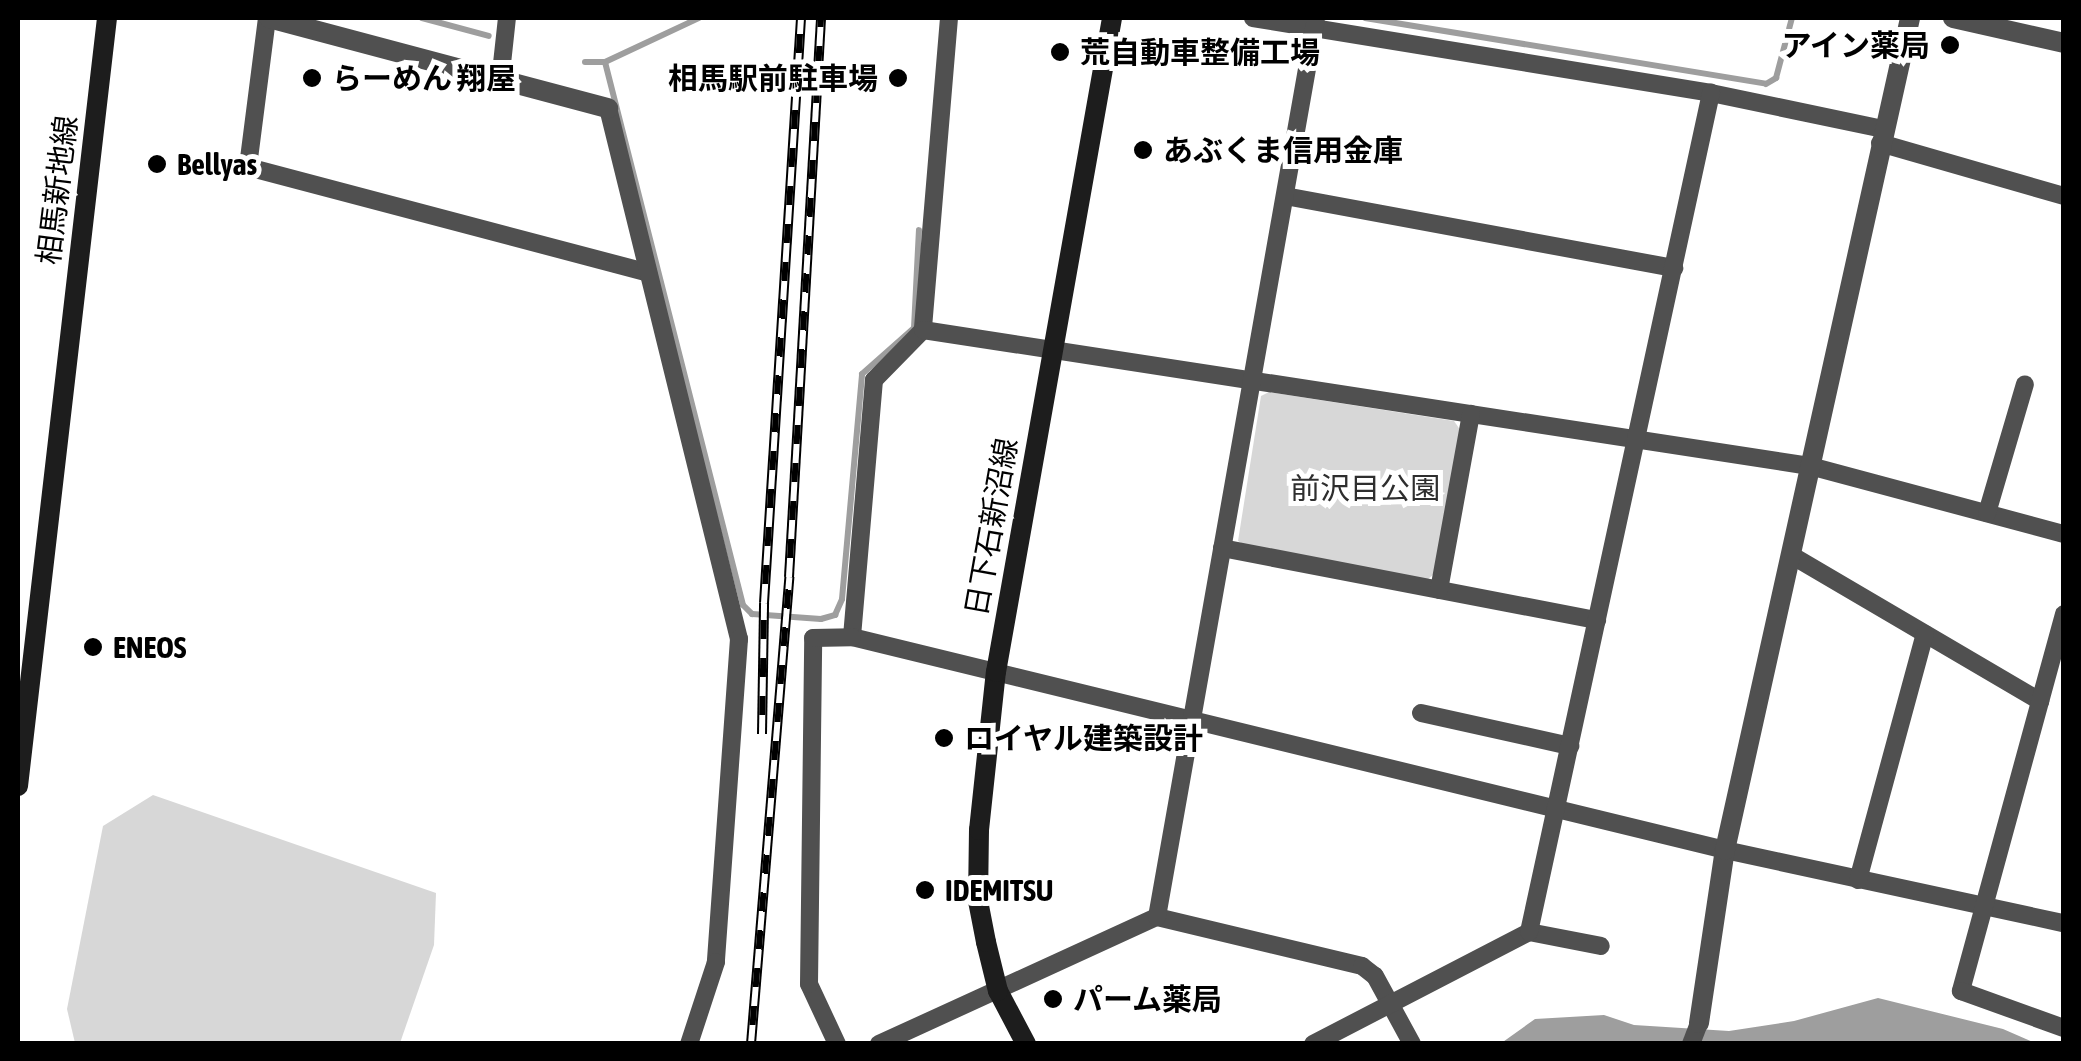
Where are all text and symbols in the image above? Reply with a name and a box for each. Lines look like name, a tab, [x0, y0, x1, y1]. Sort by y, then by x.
place label: アイン薬局	[1780, 27, 1930, 63]
place label: 荒自動車整備工場	[1080, 34, 1320, 70]
marker: アイン薬局	[1939, 34, 1961, 56]
marker: 荒自動車整備工場	[1049, 41, 1071, 63]
place label: らーめん 翔屋	[332, 60, 516, 96]
place label: 相馬駅前駐車場	[668, 60, 878, 96]
marker: らーめん 翔屋	[301, 67, 323, 89]
marker: 相馬駅前駐車場	[887, 67, 909, 89]
street label: 相馬新地線	[30, 113, 84, 267]
place label: あぶくま信用金庫	[1163, 132, 1403, 168]
marker: あぶくま信用金庫	[1132, 139, 1154, 161]
place label: Bellyas	[177, 146, 257, 182]
marker: Bellyas	[146, 153, 168, 175]
street label: 日下石新沼線	[958, 435, 1024, 619]
park label: 前沢目公園	[1290, 470, 1440, 506]
place label: ENEOS	[113, 629, 186, 665]
marker: ENEOS	[82, 636, 104, 658]
place label: ロイヤル建築設計	[964, 720, 1204, 756]
marker: ロイヤル建築設計	[933, 727, 955, 749]
place label: IDEMITSU	[945, 872, 1053, 908]
marker: IDEMITSU	[914, 879, 936, 901]
place label: パーム薬局	[1073, 981, 1223, 1017]
marker: パーム薬局	[1042, 988, 1064, 1010]

